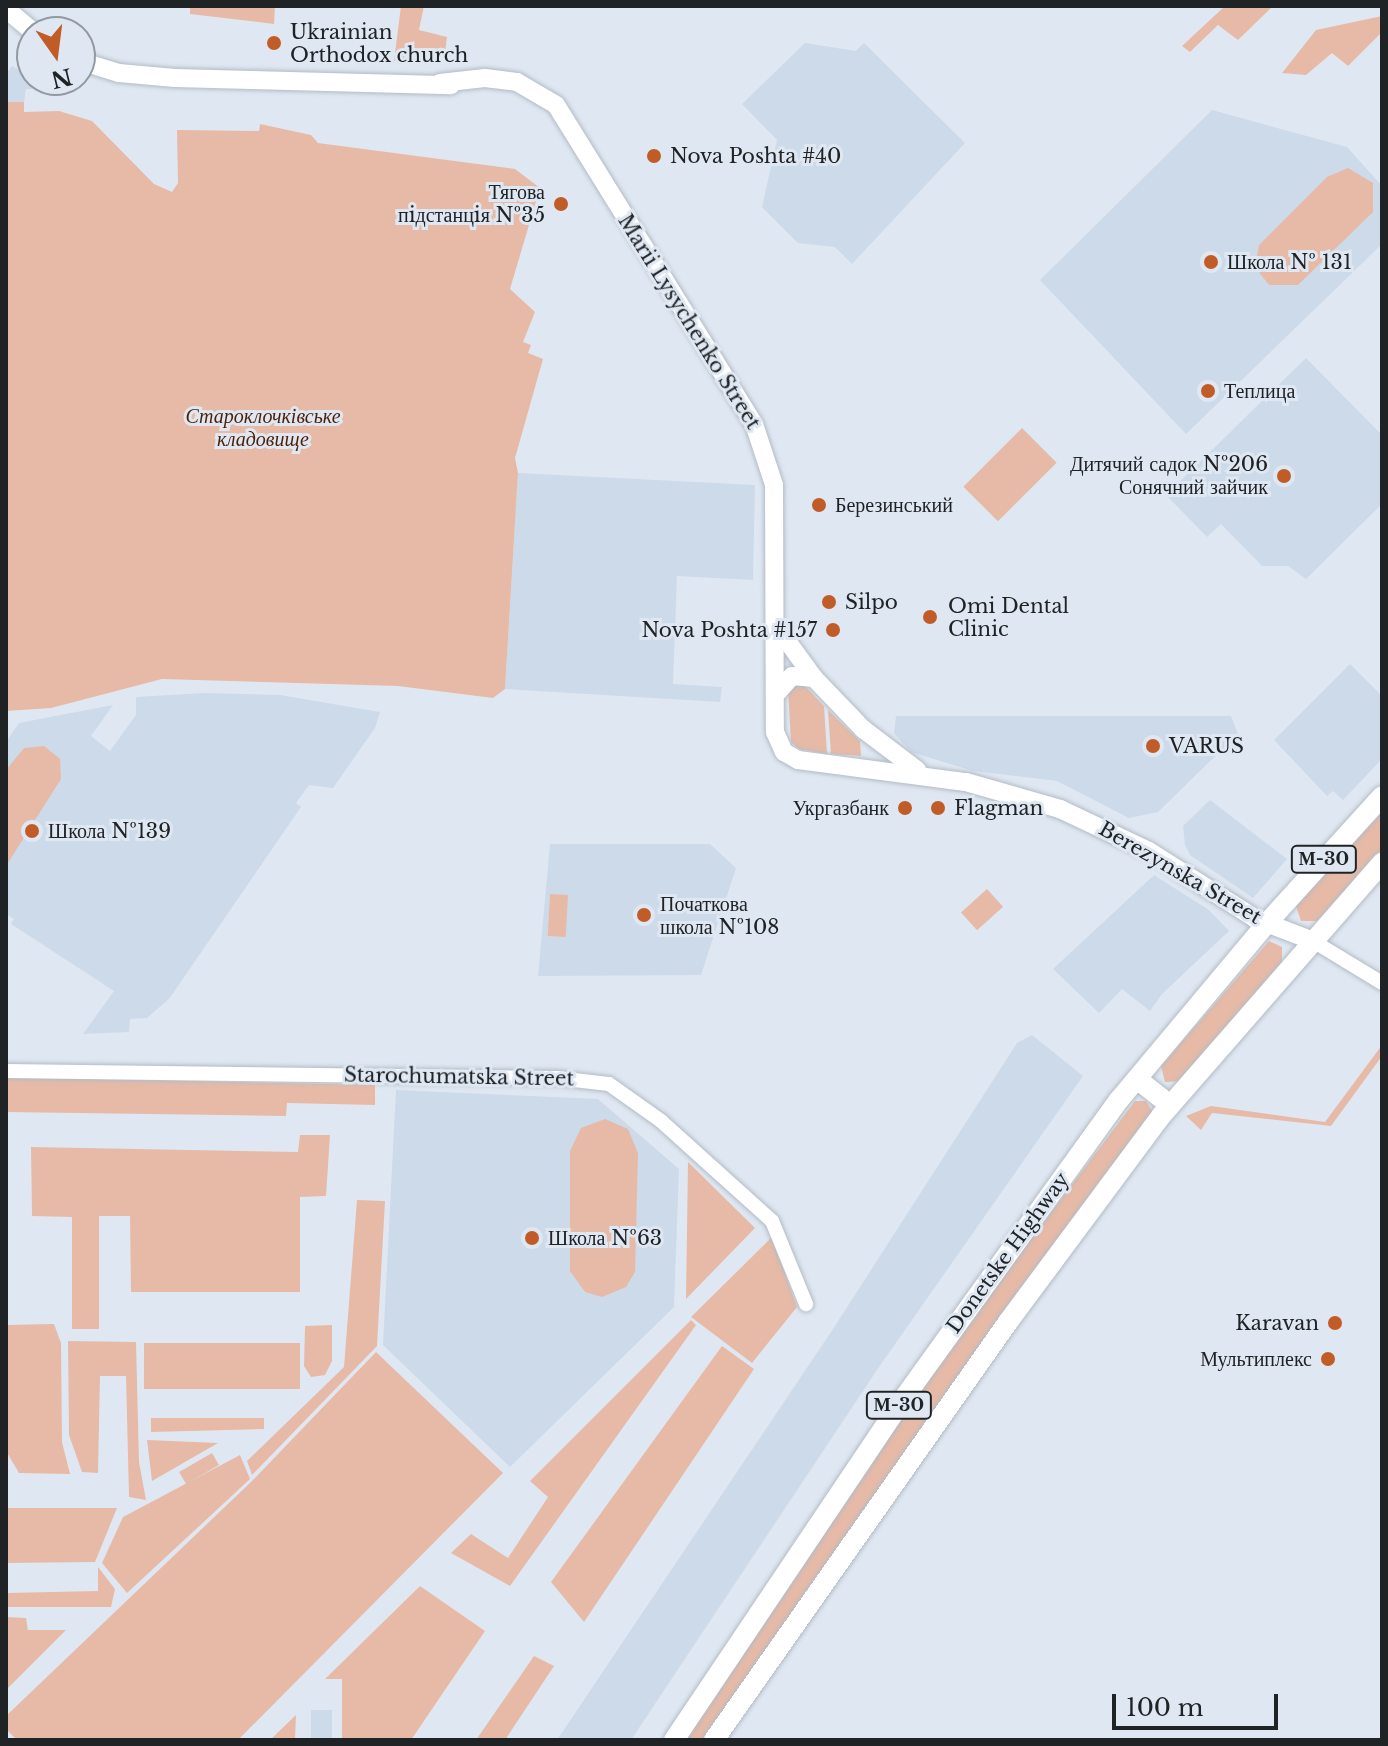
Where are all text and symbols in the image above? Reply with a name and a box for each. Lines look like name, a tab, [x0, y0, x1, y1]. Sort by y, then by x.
north arrow	[16, 16, 96, 96]
place label: Ukrainian Orthodox church	[290, 20, 469, 67]
marker: Ukrainian Orthodox church	[265, 34, 283, 52]
text: N	[48, 62, 75, 93]
place label: Nova Poshta #40	[670, 144, 842, 168]
marker: Nova Poshta #40	[645, 147, 663, 165]
place label: Тягова пiдстанцiя №35	[398, 180, 545, 227]
marker: Тягова пiдстанцiя №35	[552, 195, 570, 213]
street label: Marii Lysychenko Street	[613, 210, 765, 434]
place label: Школа № 131	[1227, 250, 1352, 274]
marker: Школа № 131	[1202, 253, 1220, 271]
place label: Теплица	[1224, 379, 1295, 403]
marker: Теплица	[1199, 382, 1217, 400]
park label: Староклочківське кладовище	[185, 404, 341, 451]
place label: Дитячий садок №206 Сонячний зайчик	[1070, 452, 1268, 499]
marker: Дитячий садок №206 Сонячний зайчик	[1275, 467, 1293, 485]
place label: Березинський	[835, 493, 953, 517]
marker: Березинський	[810, 496, 828, 514]
place label: Silpo	[845, 590, 898, 614]
marker: Silpo	[820, 593, 838, 611]
place label: Omi Dental Clinic	[948, 594, 1069, 641]
marker: Omi Dental Clinic	[919, 606, 941, 628]
place label: Nova Poshta #157	[641, 618, 817, 642]
marker: Nova Poshta #157	[824, 621, 842, 639]
place label: VARUS	[1169, 734, 1244, 758]
marker: VARUS	[1144, 737, 1162, 755]
place label: Укргазбанк	[792, 796, 889, 820]
place label: Flagman	[954, 796, 1043, 820]
marker: Укргазбанк	[896, 799, 914, 817]
marker: Flagman	[929, 799, 947, 817]
street label: Berezynska Street	[1094, 817, 1266, 929]
place label: Школа №139	[48, 819, 171, 843]
marker: Школа №139	[23, 822, 41, 840]
road number: М-30	[1290, 845, 1358, 873]
place label: Початкова школа №108	[660, 892, 779, 939]
marker: Початкова школа №108	[635, 906, 653, 924]
street label: Starochumatska Street	[344, 1063, 574, 1091]
street label: Donetske Highway	[942, 1168, 1074, 1338]
place label: Школа №63	[548, 1226, 662, 1250]
marker: Школа №63	[523, 1229, 541, 1247]
place label: Karavan	[1235, 1311, 1319, 1335]
marker: Karavan	[1326, 1314, 1344, 1332]
place label: Мультиплекс	[1200, 1347, 1312, 1371]
marker: Мультиплекс	[1319, 1350, 1337, 1368]
road number: М-30	[865, 1391, 933, 1419]
scale bar	[1116, 1678, 1282, 1728]
text: 100 m	[1126, 1693, 1204, 1722]

